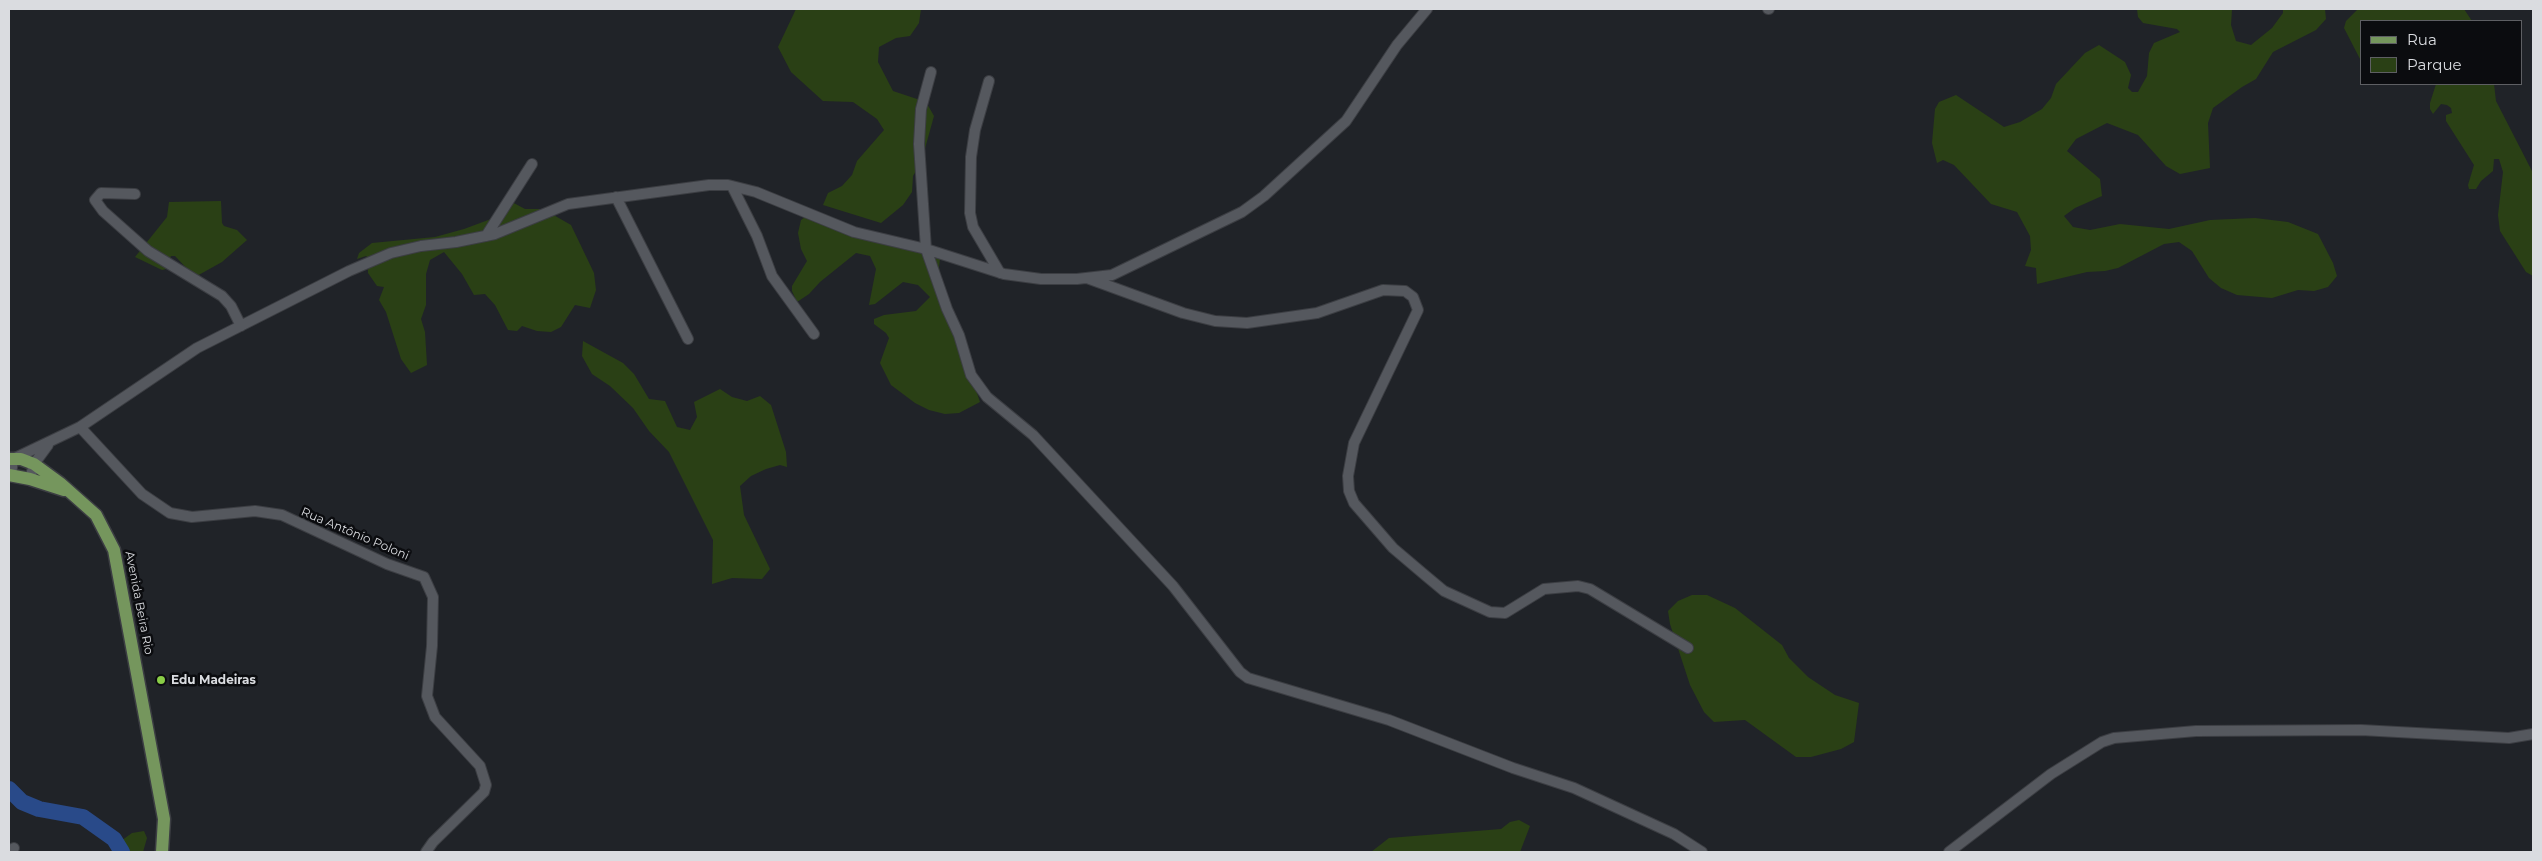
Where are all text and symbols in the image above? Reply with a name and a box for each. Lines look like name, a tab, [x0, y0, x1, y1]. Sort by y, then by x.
legend	[2360, 20, 2522, 85]
text: Rua	[2407, 30, 2437, 49]
text: Parque	[2407, 55, 2462, 74]
street label: Rua Antônio Poloni	[299, 505, 411, 563]
street label: Avenida Beira Rio	[122, 550, 156, 656]
place label: Edu Madeiras	[171, 673, 256, 687]
marker: Edu Madeiras	[155, 674, 167, 686]

